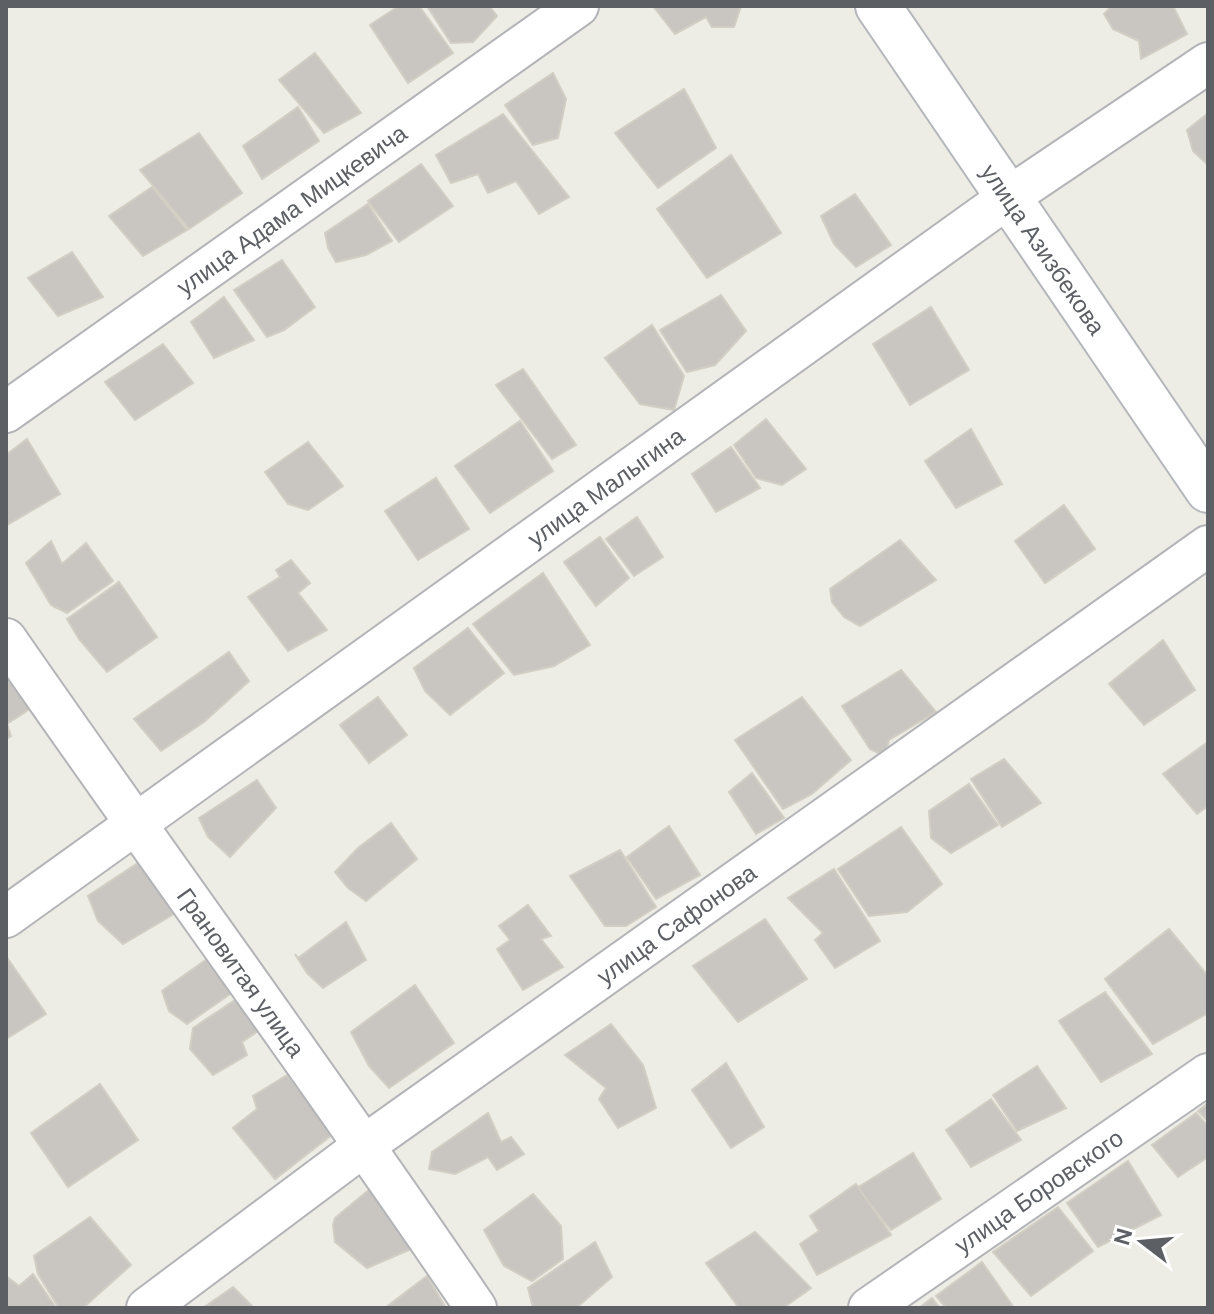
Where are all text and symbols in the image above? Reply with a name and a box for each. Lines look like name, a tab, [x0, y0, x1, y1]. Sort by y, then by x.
street label: улица Адама Мицкевича	[170, 117, 413, 302]
street label: улица Азизбекова	[974, 157, 1113, 341]
street label: улица Малыгина	[521, 419, 691, 553]
street label: улица Сафонова	[590, 856, 763, 991]
street label: Грановитая улица	[171, 882, 312, 1064]
street label: улица Боровского	[948, 1122, 1129, 1260]
north arrow	[1102, 1202, 1182, 1282]
text: N	[1107, 1225, 1139, 1248]

